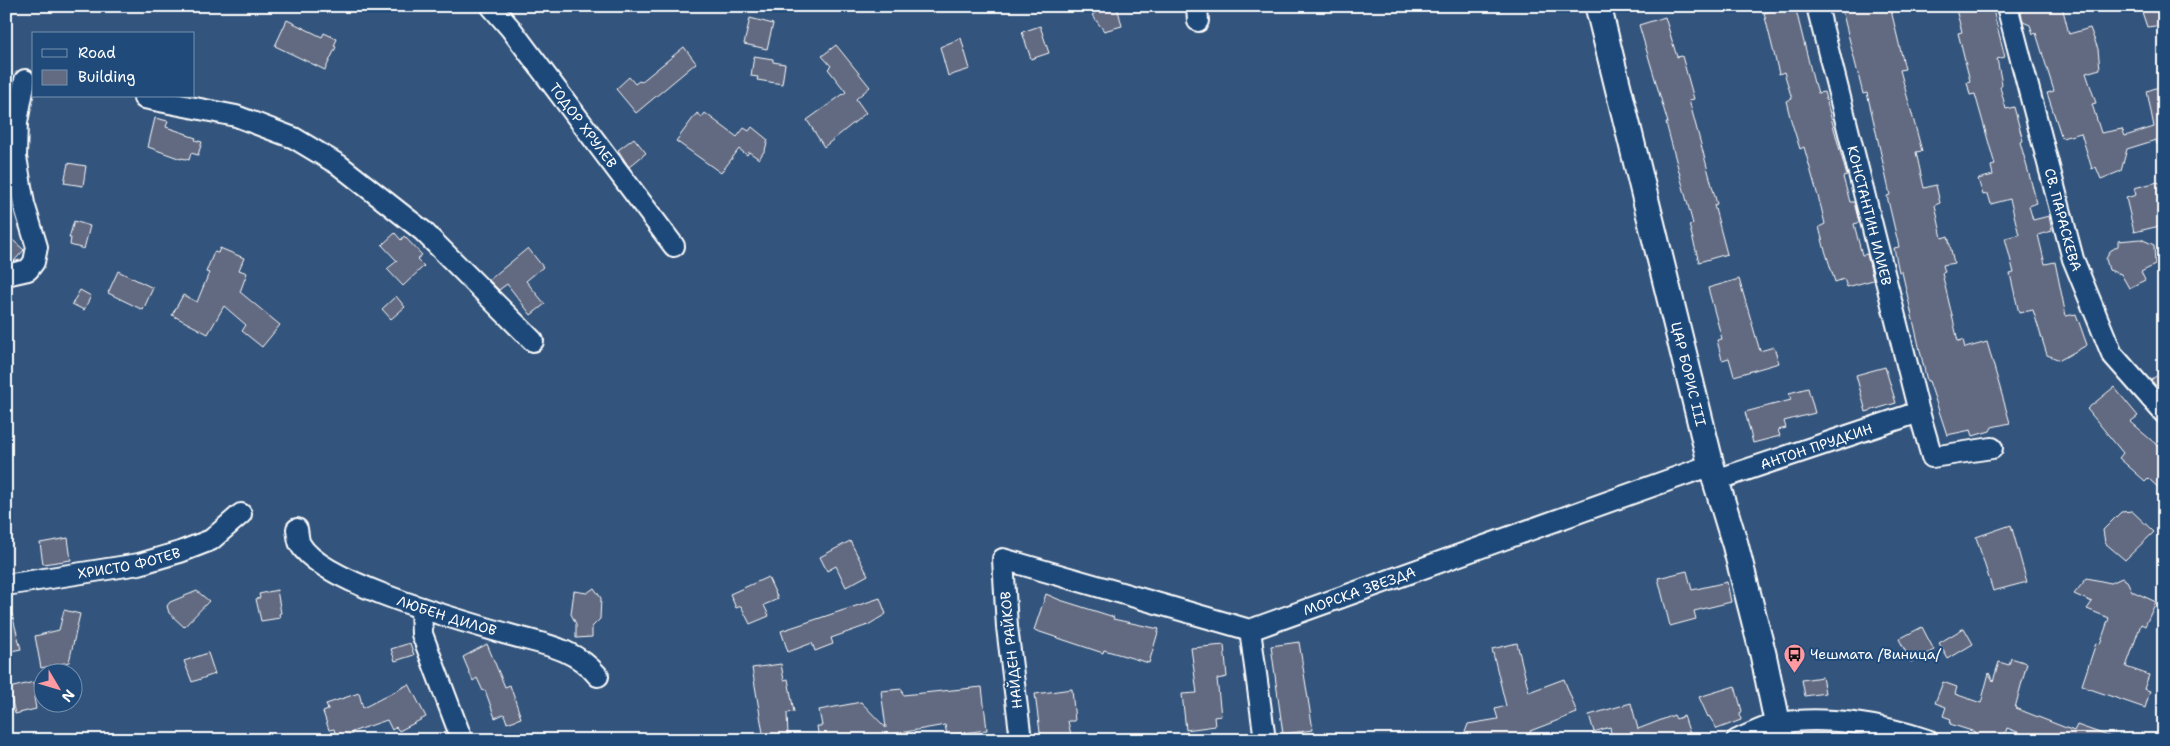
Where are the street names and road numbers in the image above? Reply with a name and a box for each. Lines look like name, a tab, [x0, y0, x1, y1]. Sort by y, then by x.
street label: ТОДОР ХРУЛЕВ	[546, 79, 621, 172]
street label: КОНСТАНТИН ИЛИЕВ	[1843, 144, 1896, 287]
street label: СВ. ПАРАСКЕВА	[2041, 166, 2086, 274]
street label: ЦАР БОРИС III	[1667, 320, 1710, 428]
street label: АНТОН ПРУДКИН	[1758, 419, 1875, 474]
street label: ХРИСТО ФОТЕВ	[76, 543, 183, 583]
street label: МОРСКА ЗВЕЗДА	[1300, 562, 1418, 619]
street label: НАЙДЕН РАЙКОВ	[996, 590, 1026, 710]
street label: ЛЮБЕН ДИЛОВ	[395, 591, 499, 640]

